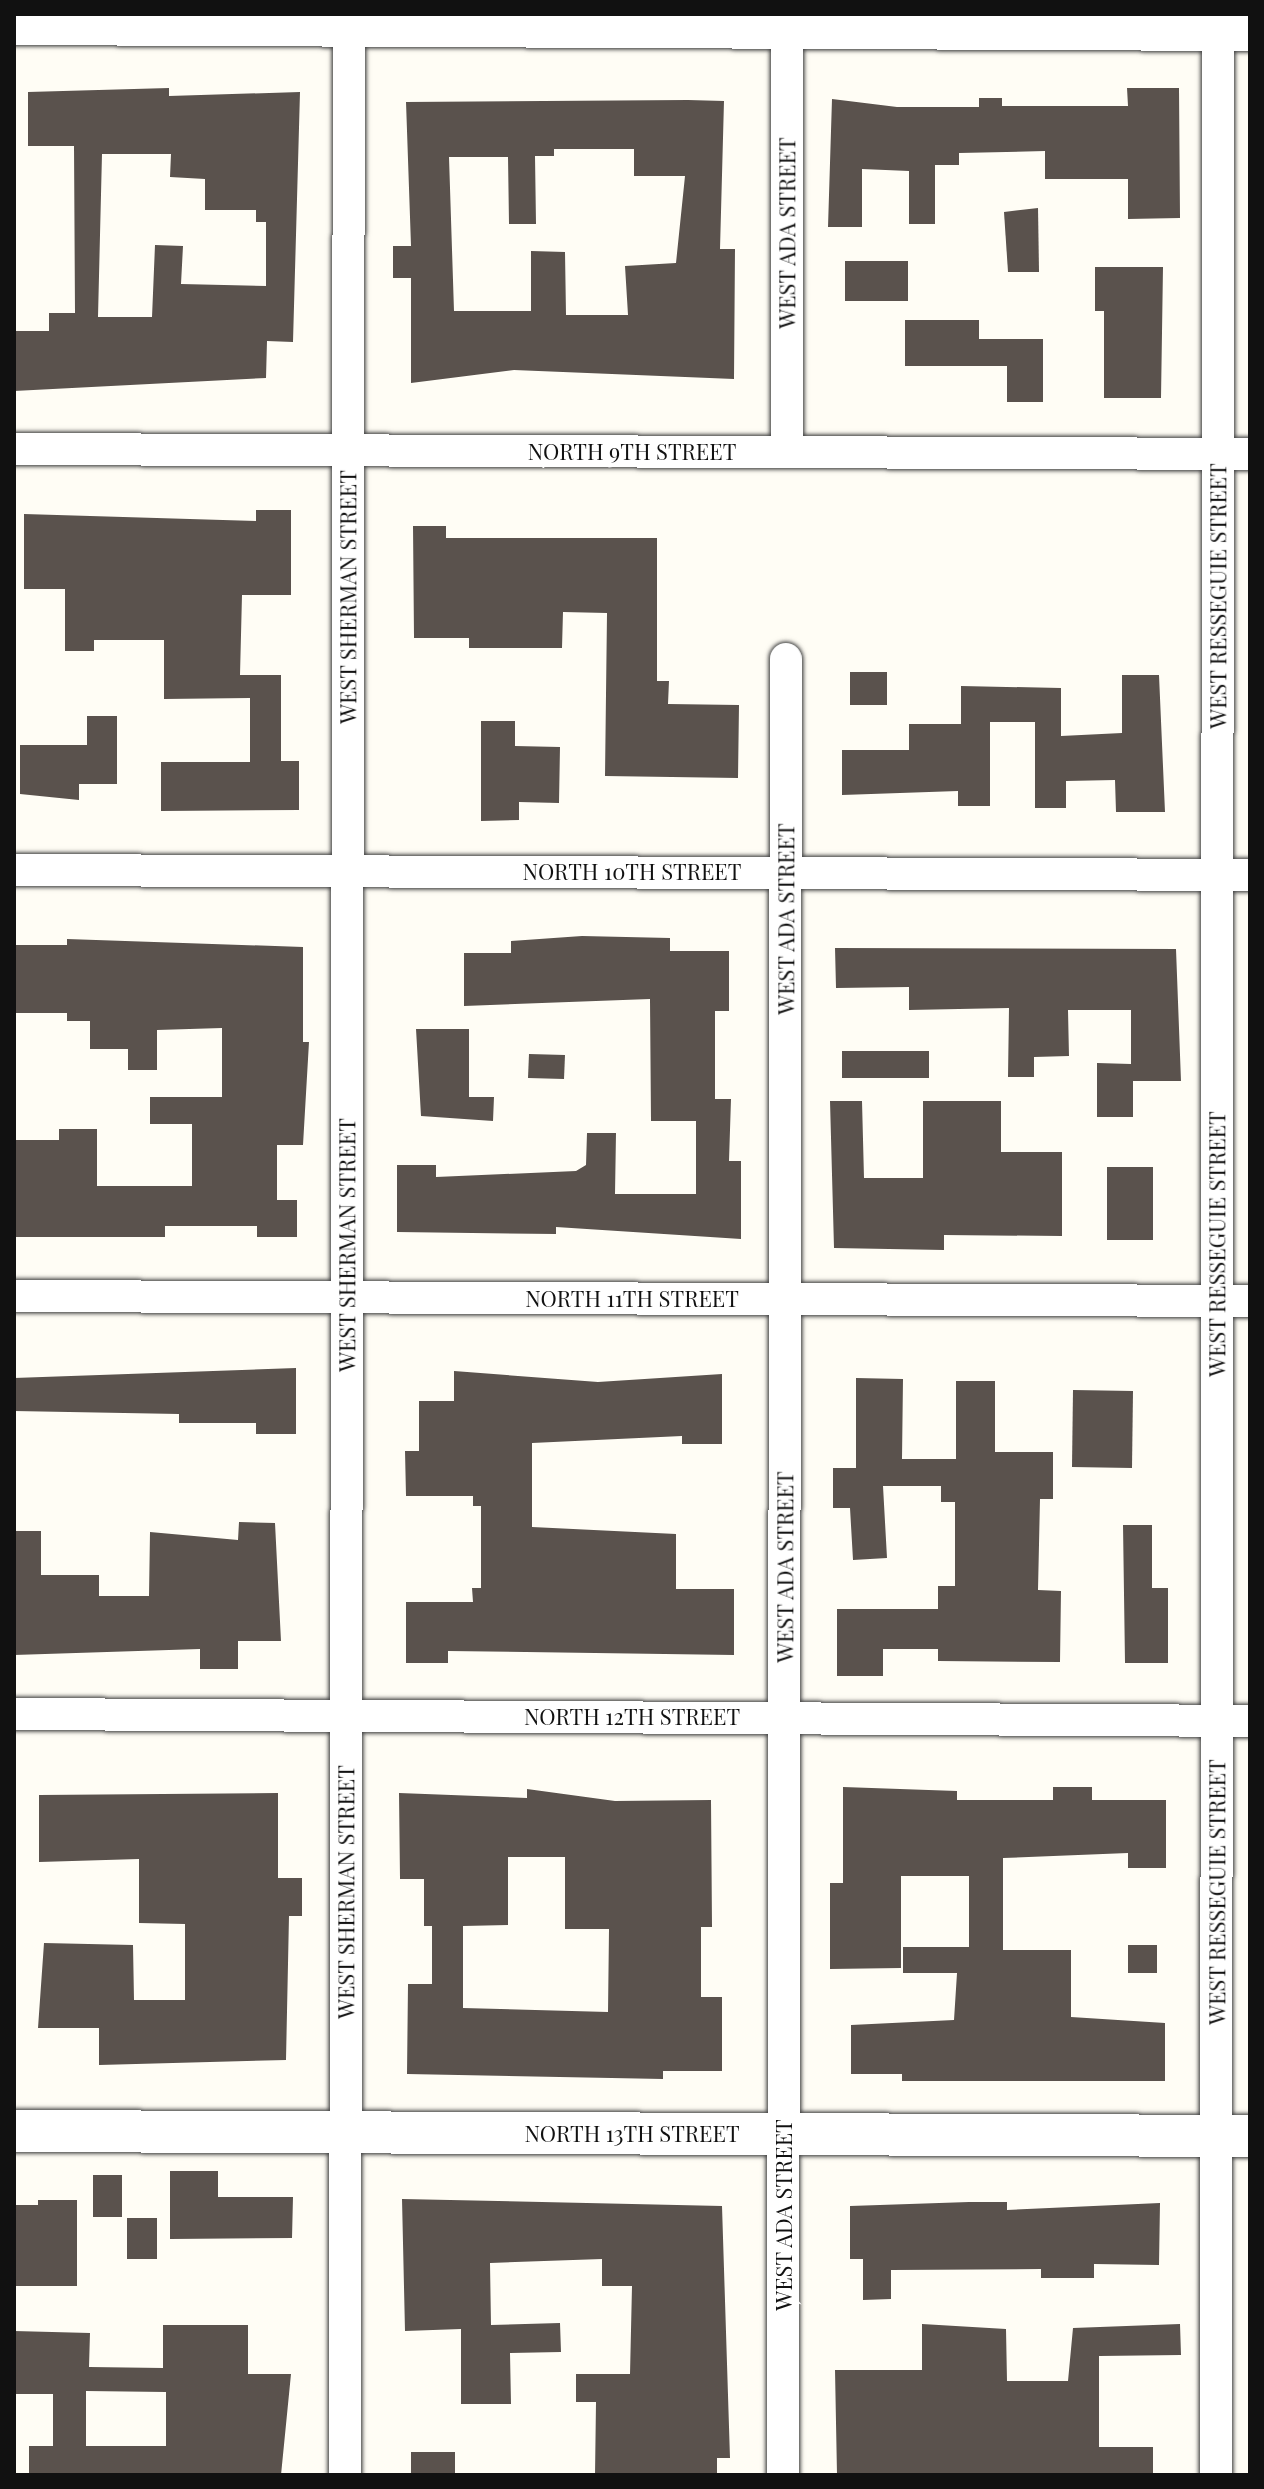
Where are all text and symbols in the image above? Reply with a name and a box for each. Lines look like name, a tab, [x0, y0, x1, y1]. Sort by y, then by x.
street label: WEST ADA STREET	[774, 137, 800, 329]
street label: NORTH 9TH STREET	[528, 439, 736, 465]
street label: WEST RESSEGUIE STREET	[1205, 463, 1231, 729]
street label: WEST SHERMAN STREET	[335, 470, 361, 724]
street label: WEST ADA STREET	[773, 823, 799, 1015]
street label: NORTH 10TH STREET	[523, 859, 741, 885]
street label: WEST RESSEGUIE STREET	[1204, 1111, 1230, 1377]
street label: WEST SHERMAN STREET	[334, 1118, 360, 1372]
street label: NORTH 11TH STREET	[525, 1286, 739, 1312]
street label: WEST ADA STREET	[772, 1471, 798, 1663]
street label: NORTH 12TH STREET	[524, 1704, 740, 1730]
street label: WEST RESSEGUIE STREET	[1204, 1759, 1230, 2025]
street label: WEST SHERMAN STREET	[333, 1765, 359, 2019]
street label: WEST ADA STREET	[771, 2119, 797, 2311]
street label: NORTH 13TH STREET	[524, 2121, 740, 2147]

